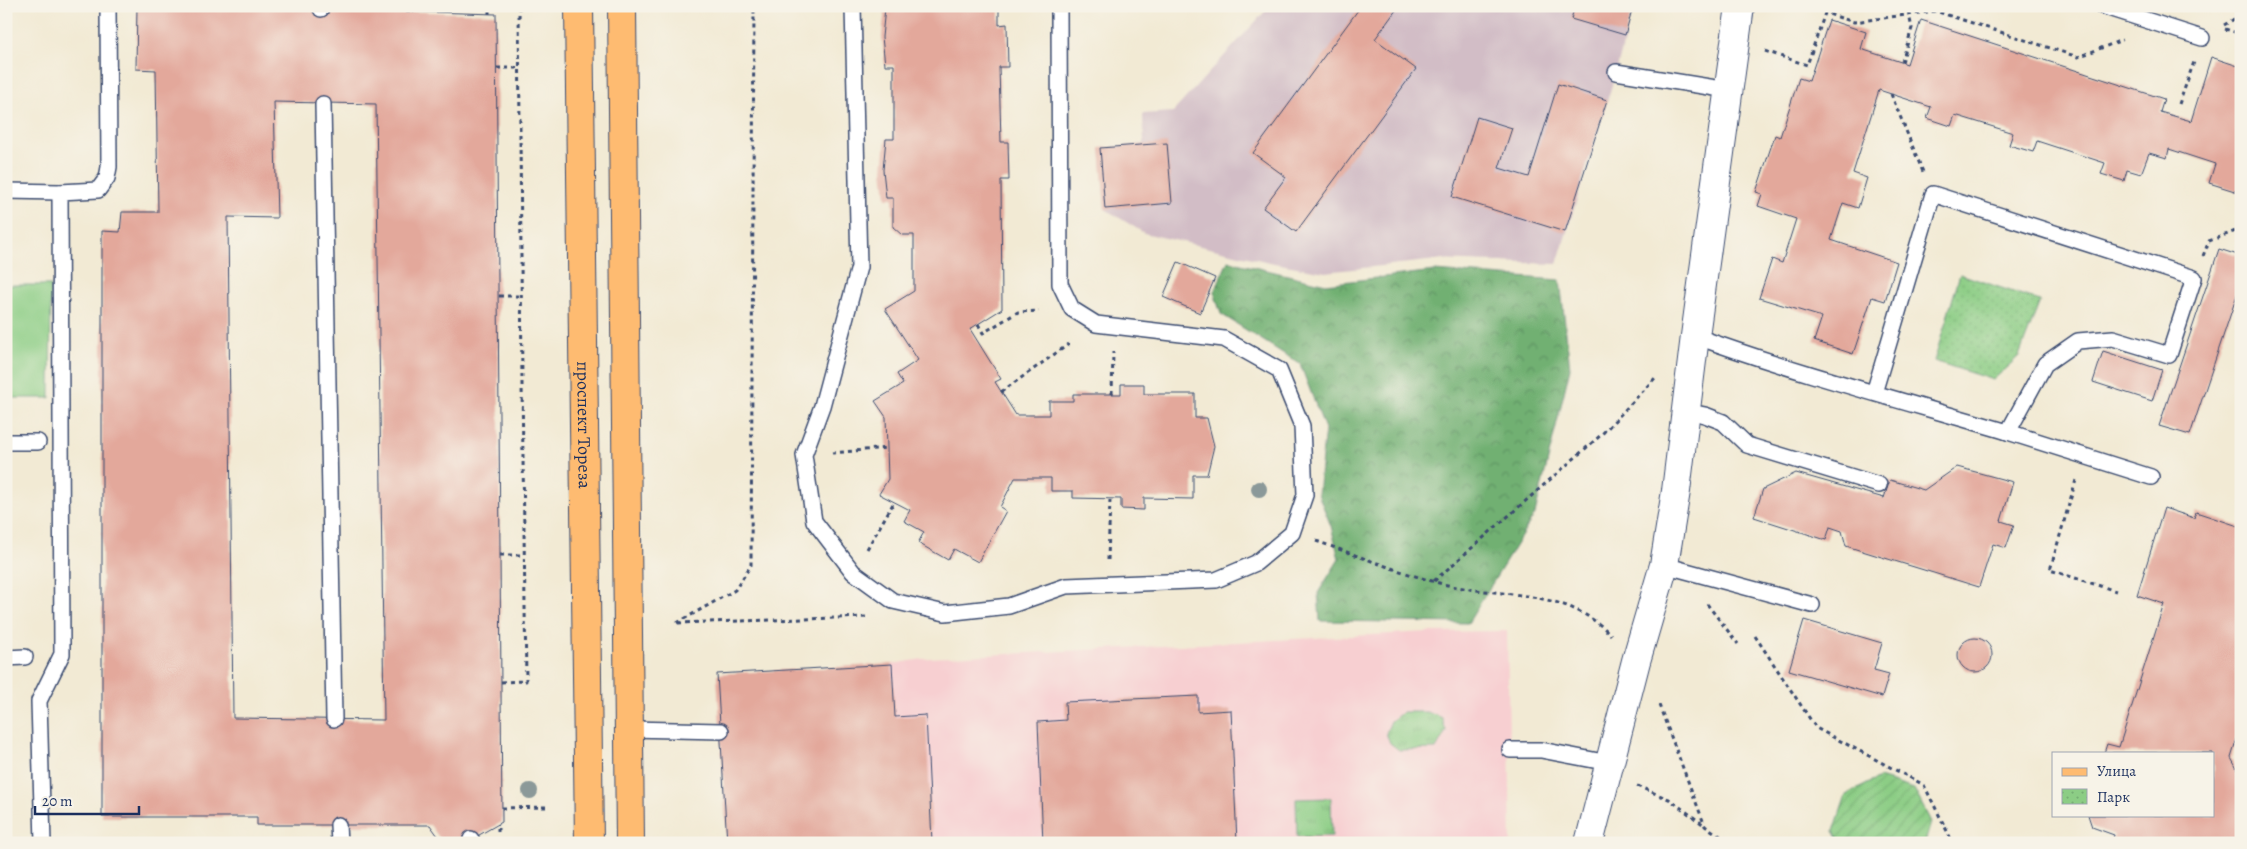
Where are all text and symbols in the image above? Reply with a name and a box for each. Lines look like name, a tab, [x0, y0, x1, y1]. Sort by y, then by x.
street label: проспект Тореза	[571, 361, 597, 490]
legend	[2052, 752, 2214, 816]
text: Улица	[2097, 761, 2136, 781]
scale bar	[35, 784, 139, 816]
text: Парк	[2097, 787, 2130, 807]
text: 20 m	[42, 791, 73, 811]

